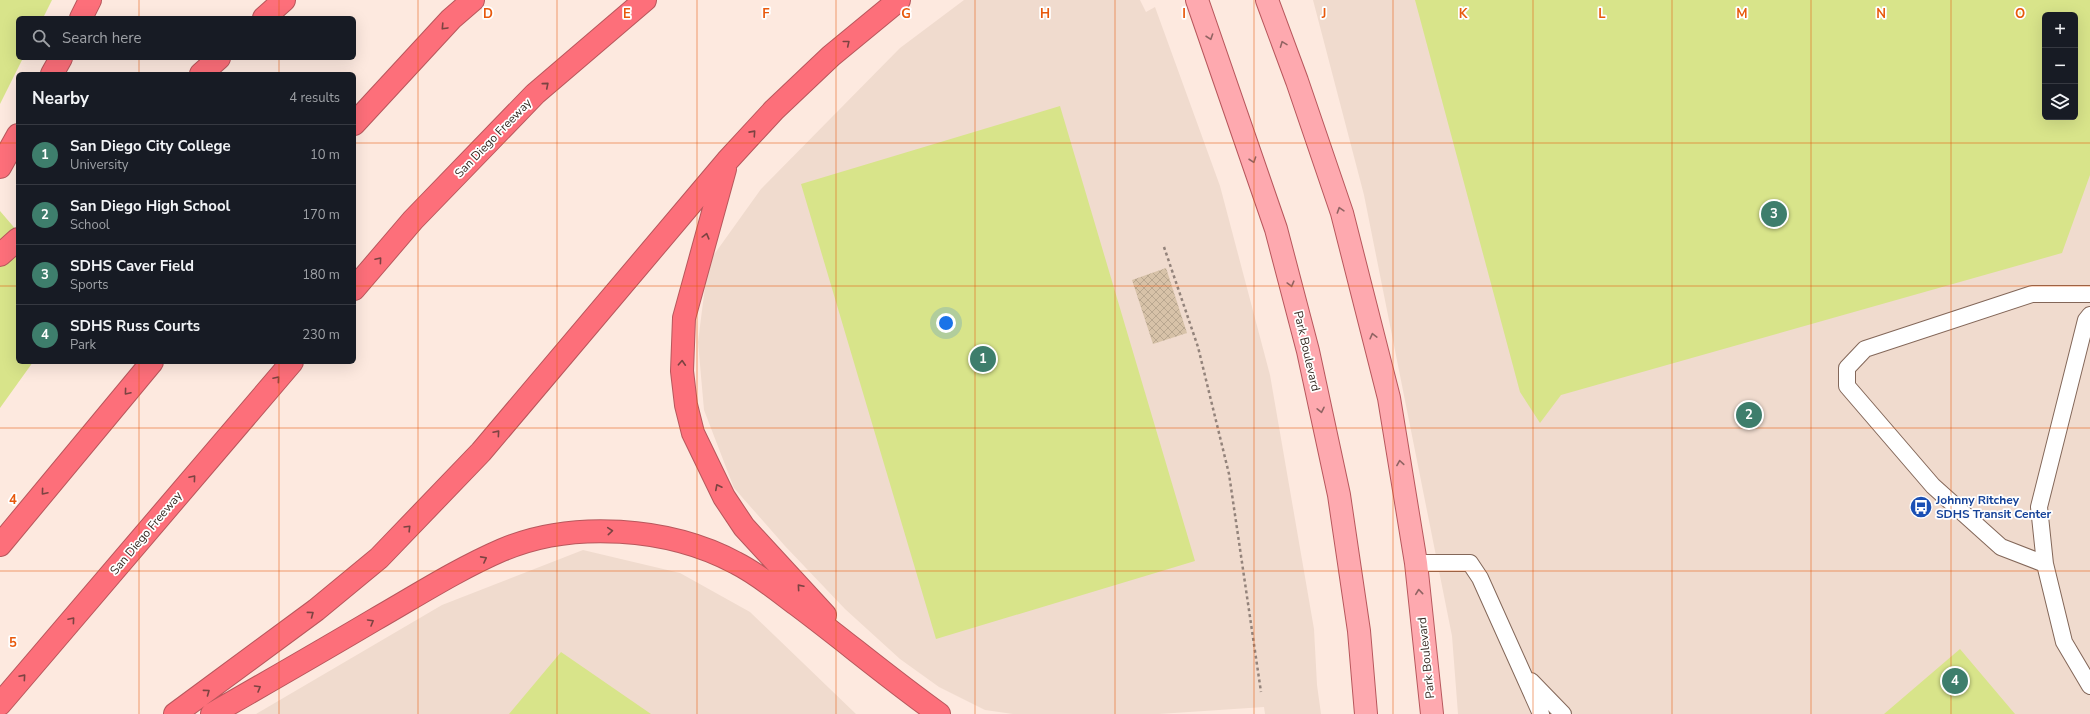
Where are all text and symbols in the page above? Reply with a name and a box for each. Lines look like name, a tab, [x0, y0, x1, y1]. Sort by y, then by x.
text: D	[483, 5, 493, 23]
text: E	[623, 5, 631, 23]
text: F	[762, 5, 770, 23]
text: G	[901, 5, 911, 23]
text: H	[1040, 5, 1050, 23]
text: I	[1182, 5, 1186, 23]
text: J	[1321, 5, 1326, 23]
text: K	[1459, 5, 1468, 23]
text: L	[1598, 5, 1606, 23]
text: M	[1736, 5, 1748, 23]
text: N	[1876, 5, 1886, 23]
text: O	[2015, 5, 2025, 23]
map controls	[2042, 12, 2078, 120]
button: +	[2042, 12, 2078, 48]
search box	[16, 16, 356, 60]
one-way arrow	[441, 22, 449, 30]
icon: search	[30, 27, 52, 49]
text: Search here	[62, 28, 142, 48]
one-way arrow	[1206, 33, 1214, 40]
one-way arrow	[842, 40, 850, 47]
one-way arrow	[1280, 41, 1288, 48]
button: −	[2042, 48, 2078, 84]
one-way arrow	[541, 82, 549, 89]
button: layers	[2042, 84, 2078, 120]
text: Nearby	[32, 87, 89, 110]
text: 4 results	[289, 89, 340, 107]
street label: San Diego Freeway	[451, 94, 536, 181]
one-way arrow	[748, 130, 755, 137]
text: San Diego City College	[70, 136, 231, 156]
text: 1	[41, 146, 49, 164]
text: 10 m	[310, 146, 340, 164]
text: University	[70, 156, 129, 174]
one-way arrow	[1248, 156, 1256, 163]
text: San Diego High School	[70, 196, 230, 216]
pin: 3	[1761, 199, 1787, 229]
text: 2	[41, 206, 49, 224]
text: 170 m	[302, 206, 340, 224]
one-way arrow	[1337, 207, 1345, 214]
text: School	[70, 216, 110, 234]
one-way arrow	[702, 233, 710, 240]
text: SDHS Caver Field	[70, 256, 194, 276]
one-way arrow	[375, 257, 382, 264]
text: 3	[41, 266, 49, 284]
text: 180 m	[302, 266, 340, 284]
text: Sports	[70, 276, 109, 294]
one-way arrow	[1286, 281, 1294, 287]
street label: Park Boulevard	[1290, 309, 1324, 393]
your location	[936, 313, 956, 333]
text: SDHS Russ Courts	[70, 316, 200, 336]
text: 4	[41, 326, 49, 344]
text: 230 m	[302, 326, 340, 344]
one-way arrow	[1369, 333, 1378, 340]
text: Park	[70, 336, 96, 354]
pin: 1	[970, 344, 996, 374]
one-way arrow	[678, 360, 686, 366]
one-way arrow	[273, 377, 280, 384]
one-way arrow	[124, 387, 131, 395]
pin: 2	[1736, 400, 1762, 430]
one-way arrow	[1316, 407, 1324, 413]
one-way arrow	[492, 430, 499, 438]
one-way arrow	[1396, 460, 1405, 466]
one-way arrow	[188, 475, 196, 483]
one-way arrow	[715, 483, 723, 491]
one-way arrow	[41, 487, 48, 495]
street label: San Diego Freeway	[106, 487, 186, 578]
text: 4	[9, 491, 17, 509]
place label: Johnny Ritchey SDHS Transit Center	[1935, 492, 2052, 522]
bus stop icon: Johnny Ritchey SDHS Transit Center	[1908, 494, 1934, 520]
one-way arrow	[403, 525, 411, 533]
one-way arrow	[607, 526, 613, 535]
one-way arrow	[480, 556, 487, 564]
one-way arrow	[798, 584, 805, 591]
one-way arrow	[1415, 589, 1424, 595]
one-way arrow	[307, 612, 314, 619]
street label: Park Boulevard	[1414, 616, 1438, 700]
one-way arrow	[68, 617, 75, 624]
one-way arrow	[367, 620, 374, 627]
text: 5	[9, 634, 17, 652]
pin: 4	[1942, 666, 1968, 696]
one-way arrow	[19, 674, 26, 681]
one-way arrow	[254, 685, 261, 692]
one-way arrow	[203, 689, 210, 697]

